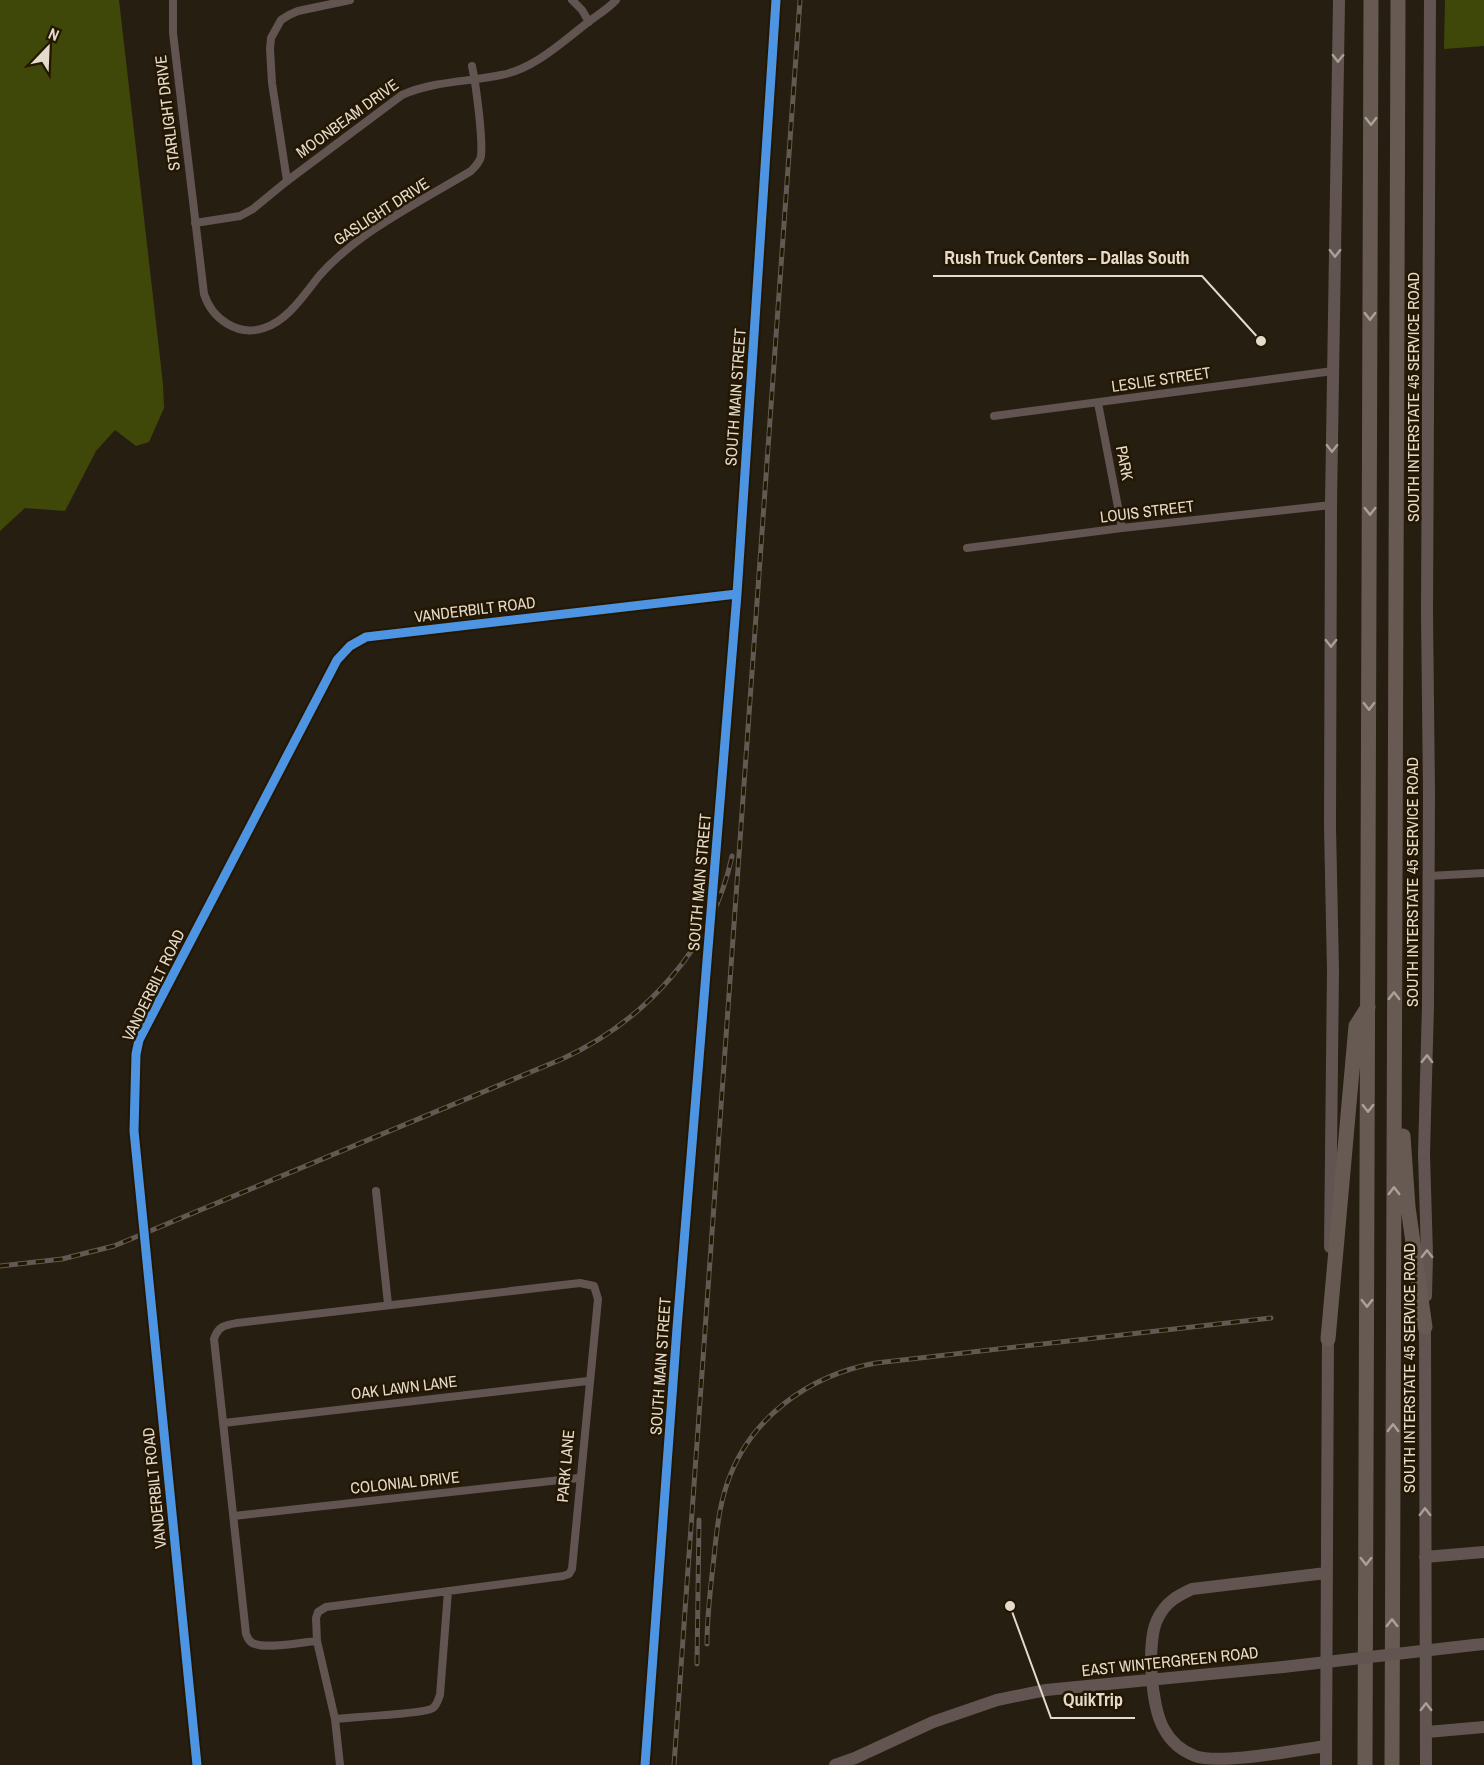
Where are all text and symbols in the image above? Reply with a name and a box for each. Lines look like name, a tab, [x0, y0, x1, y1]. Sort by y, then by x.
north arrow	[18, 18, 78, 78]
text: N	[45, 22, 63, 46]
street label: STARLIGHT DRIVE	[149, 54, 185, 172]
one-way arrow	[1332, 54, 1344, 63]
street label: MOONBEAM DRIVE	[291, 73, 403, 163]
one-way arrow	[1365, 117, 1377, 126]
street label: GASLIGHT DRIVE	[329, 172, 433, 250]
callout: Rush Truck Centers – Dallas South	[933, 240, 1202, 276]
text: Rush Truck Centers – Dallas South	[944, 245, 1190, 270]
one-way arrow	[1328, 249, 1341, 258]
street label: SOUTH INTERSTATE 45 SERVICE ROAD	[1402, 272, 1424, 522]
one-way arrow	[1364, 312, 1376, 321]
street label: SOUTH MAIN STREET	[719, 328, 751, 466]
street label: LESLIE STREET	[1110, 361, 1212, 397]
street label: PARK	[1111, 444, 1139, 482]
one-way arrow	[1326, 444, 1338, 453]
street label: LOUIS STREET	[1099, 494, 1195, 528]
one-way arrow	[1364, 507, 1376, 516]
street label: VANDERBILT ROAD	[413, 591, 537, 627]
one-way arrow	[1325, 639, 1337, 648]
one-way arrow	[1363, 702, 1375, 711]
street label: SOUTH INTERSTATE 45 SERVICE ROAD	[1401, 757, 1423, 1007]
street label: SOUTH MAIN STREET	[682, 812, 716, 952]
street label: VANDERBILT ROAD	[116, 925, 190, 1045]
one-way arrow	[1388, 991, 1400, 1000]
one-way arrow	[1421, 1054, 1434, 1063]
one-way arrow	[1361, 1103, 1374, 1112]
one-way arrow	[1388, 1186, 1400, 1195]
street label: SOUTH INTERSTATE 45 SERVICE ROAD	[1398, 1243, 1420, 1493]
one-way arrow	[1421, 1249, 1433, 1258]
street label: SOUTH MAIN STREET	[644, 1297, 676, 1435]
one-way arrow	[1361, 1298, 1373, 1307]
street label: OAK LAWN LANE	[350, 1370, 458, 1404]
one-way arrow	[1387, 1423, 1399, 1432]
street label: VANDERBILT ROAD	[137, 1426, 171, 1550]
street label: PARK LANE	[551, 1429, 579, 1503]
street label: COLONIAL DRIVE	[349, 1465, 461, 1499]
one-way arrow	[1419, 1507, 1431, 1516]
one-way arrow	[1360, 1556, 1372, 1565]
one-way arrow	[1386, 1618, 1398, 1627]
street label: EAST WINTERGREEN ROAD	[1081, 1641, 1259, 1681]
callout: QuikTrip	[1051, 1682, 1135, 1718]
text: QuikTrip	[1063, 1687, 1123, 1712]
one-way arrow	[1420, 1702, 1432, 1711]

